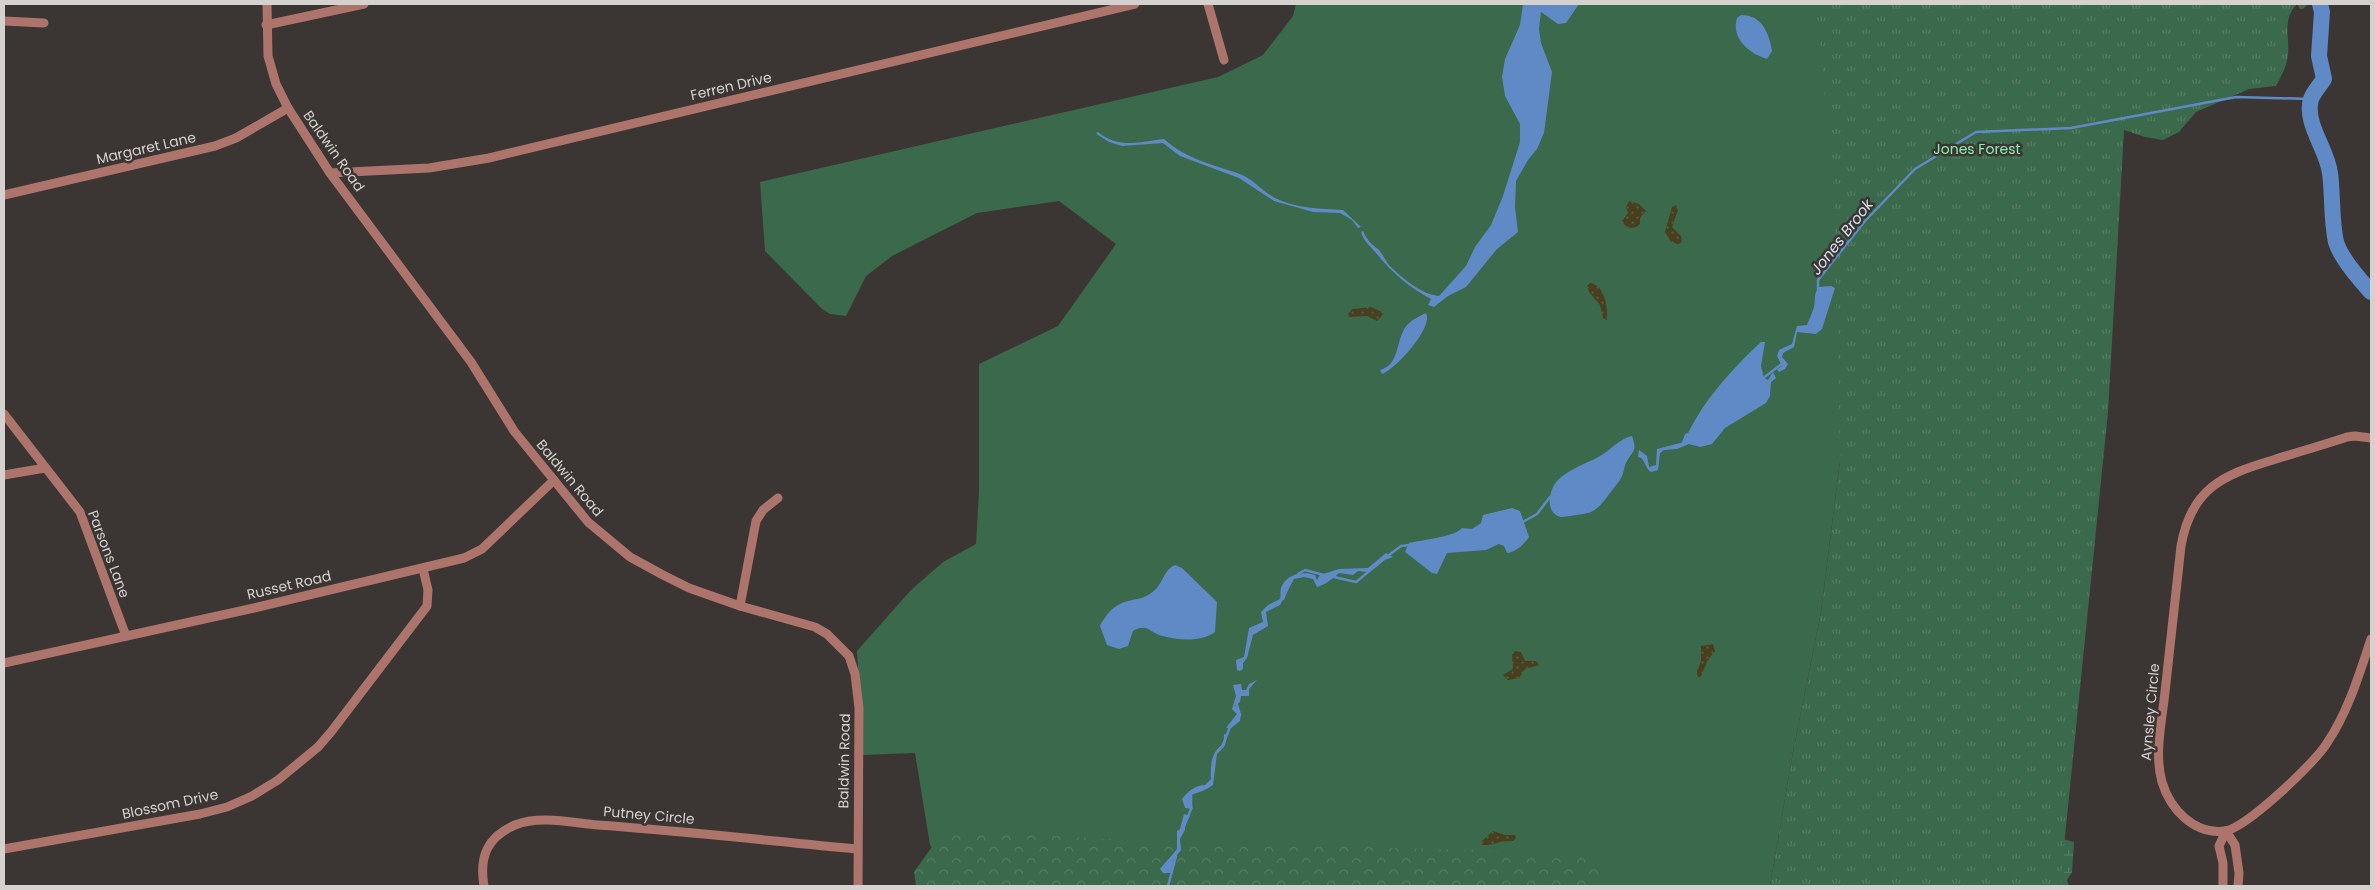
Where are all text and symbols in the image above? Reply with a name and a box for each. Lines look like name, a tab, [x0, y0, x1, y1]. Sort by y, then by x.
street label: Ferren Drive	[688, 67, 774, 105]
street label: Baldwin Road	[299, 106, 369, 196]
street label: Margaret Lane	[94, 127, 198, 169]
park label: Jones Forest	[1933, 139, 2021, 159]
water label: Jones Brook	[1805, 194, 1879, 279]
street label: Baldwin Road	[532, 435, 608, 521]
street label: Parsons Lane	[83, 507, 135, 601]
street label: Russet Road	[245, 566, 333, 604]
street label: Aynsley Circle	[2136, 662, 2164, 761]
street label: Baldwin Road	[833, 713, 855, 809]
street label: Blossom Drive	[120, 784, 220, 824]
street label: Putney Circle	[603, 801, 696, 829]

